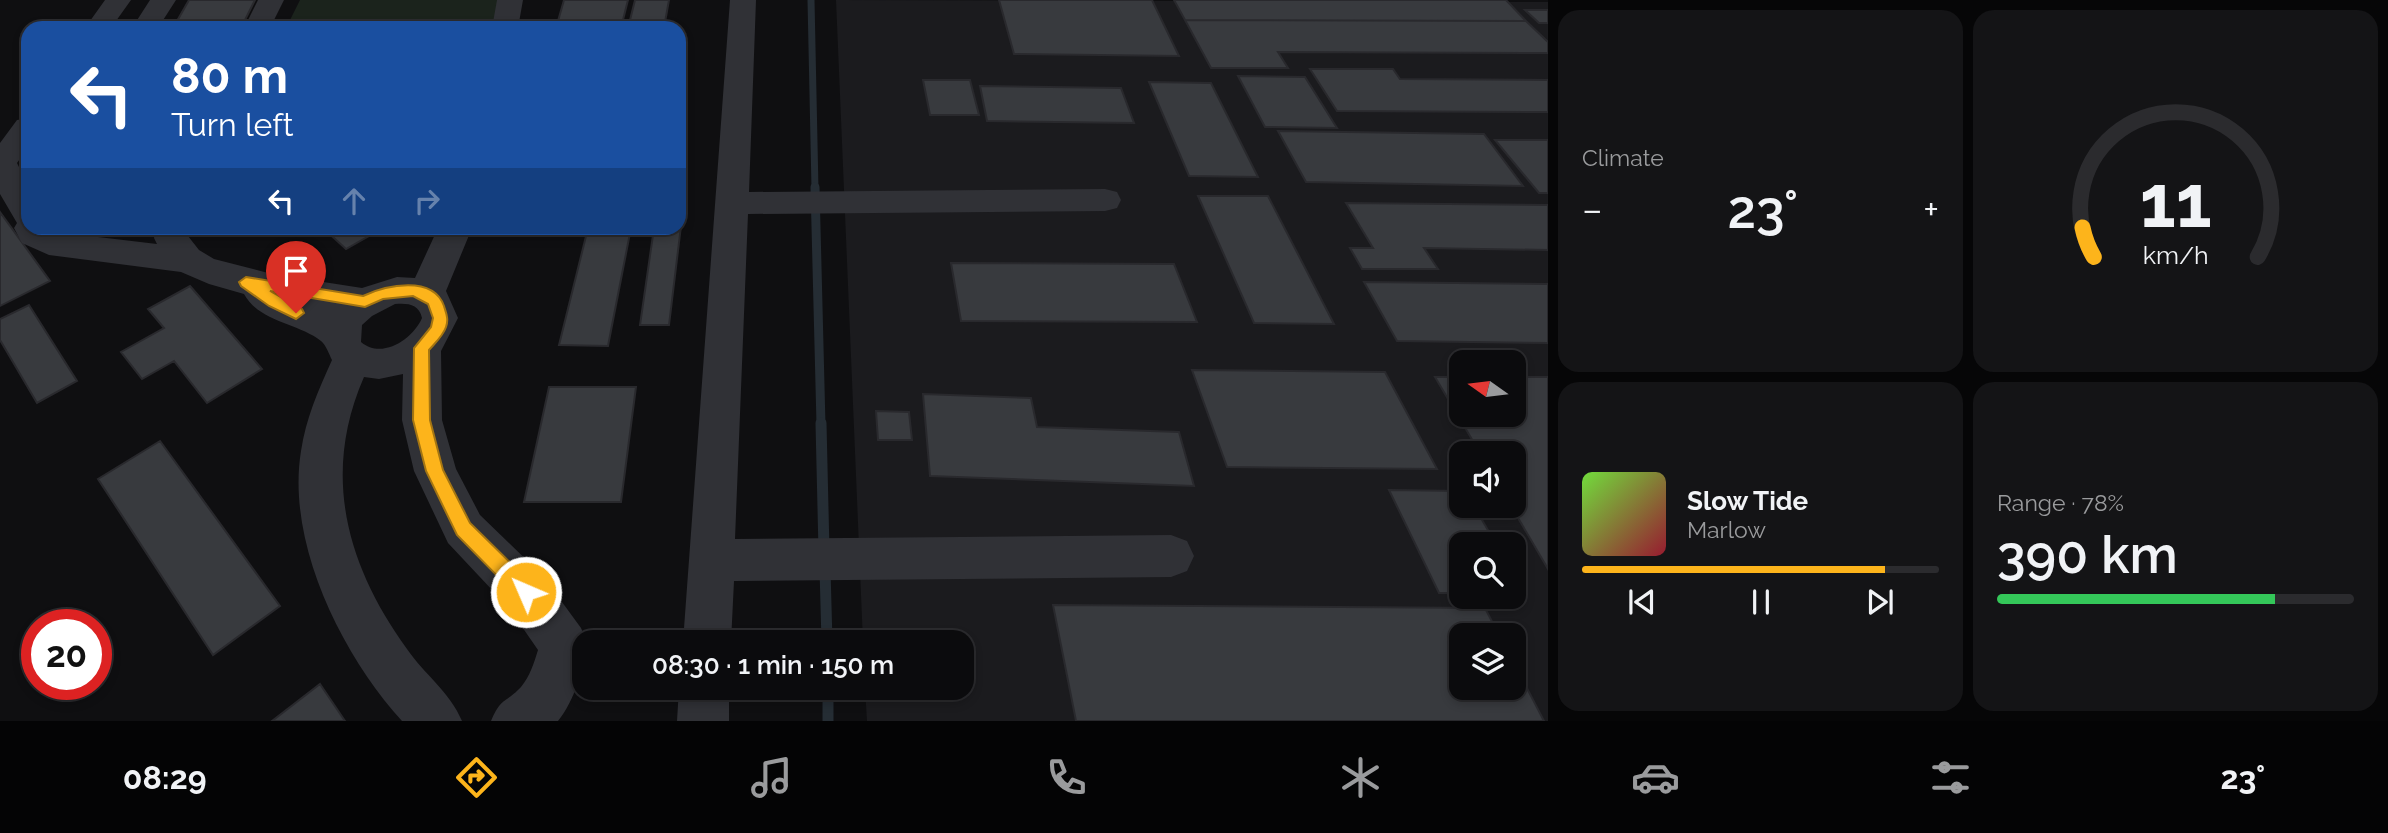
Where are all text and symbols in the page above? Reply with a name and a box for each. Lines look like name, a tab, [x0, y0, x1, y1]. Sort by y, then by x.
text: 80 m	[171, 47, 288, 104]
icon: left	[56, 49, 147, 140]
text: Turn left	[171, 106, 293, 143]
text: Climate	[1582, 144, 1664, 171]
text: 11	[2140, 159, 2211, 244]
text: 23°	[1728, 179, 1798, 240]
icon: left	[262, 182, 300, 220]
icon: ahead	[335, 182, 373, 220]
icon: right	[408, 182, 446, 220]
text: −	[1582, 187, 1602, 232]
text: +	[1923, 187, 1939, 232]
text: km/h	[2143, 240, 2208, 270]
pin	[266, 241, 326, 313]
icon: arrive	[277, 252, 315, 290]
north arrow	[1449, 350, 1526, 427]
map controls	[1449, 350, 1526, 700]
button: sound	[1449, 441, 1526, 518]
text: Slow Tide	[1687, 486, 1808, 516]
text: Range · 78%	[1997, 489, 2124, 516]
text: Marlow	[1687, 516, 1766, 543]
text: 390 km	[1997, 524, 2178, 585]
button: search	[1449, 532, 1526, 609]
position arrow	[489, 555, 563, 629]
icon: previous	[1623, 583, 1661, 621]
icon: pause	[1742, 583, 1780, 621]
icon: next	[1861, 583, 1899, 621]
speed limit sign: 20	[21, 609, 112, 700]
button: layers	[1449, 623, 1526, 700]
text: 08:30 · 1 min · 150 m	[652, 650, 894, 680]
icon: directions	[452, 753, 501, 802]
icon: music	[747, 753, 796, 802]
icon: phone	[1042, 753, 1091, 802]
icon: climate	[1336, 753, 1385, 802]
icon: car	[1631, 753, 1680, 802]
icon: filters	[1926, 753, 1975, 802]
text: 08:29	[123, 759, 207, 796]
text: 23°	[2221, 759, 2265, 796]

